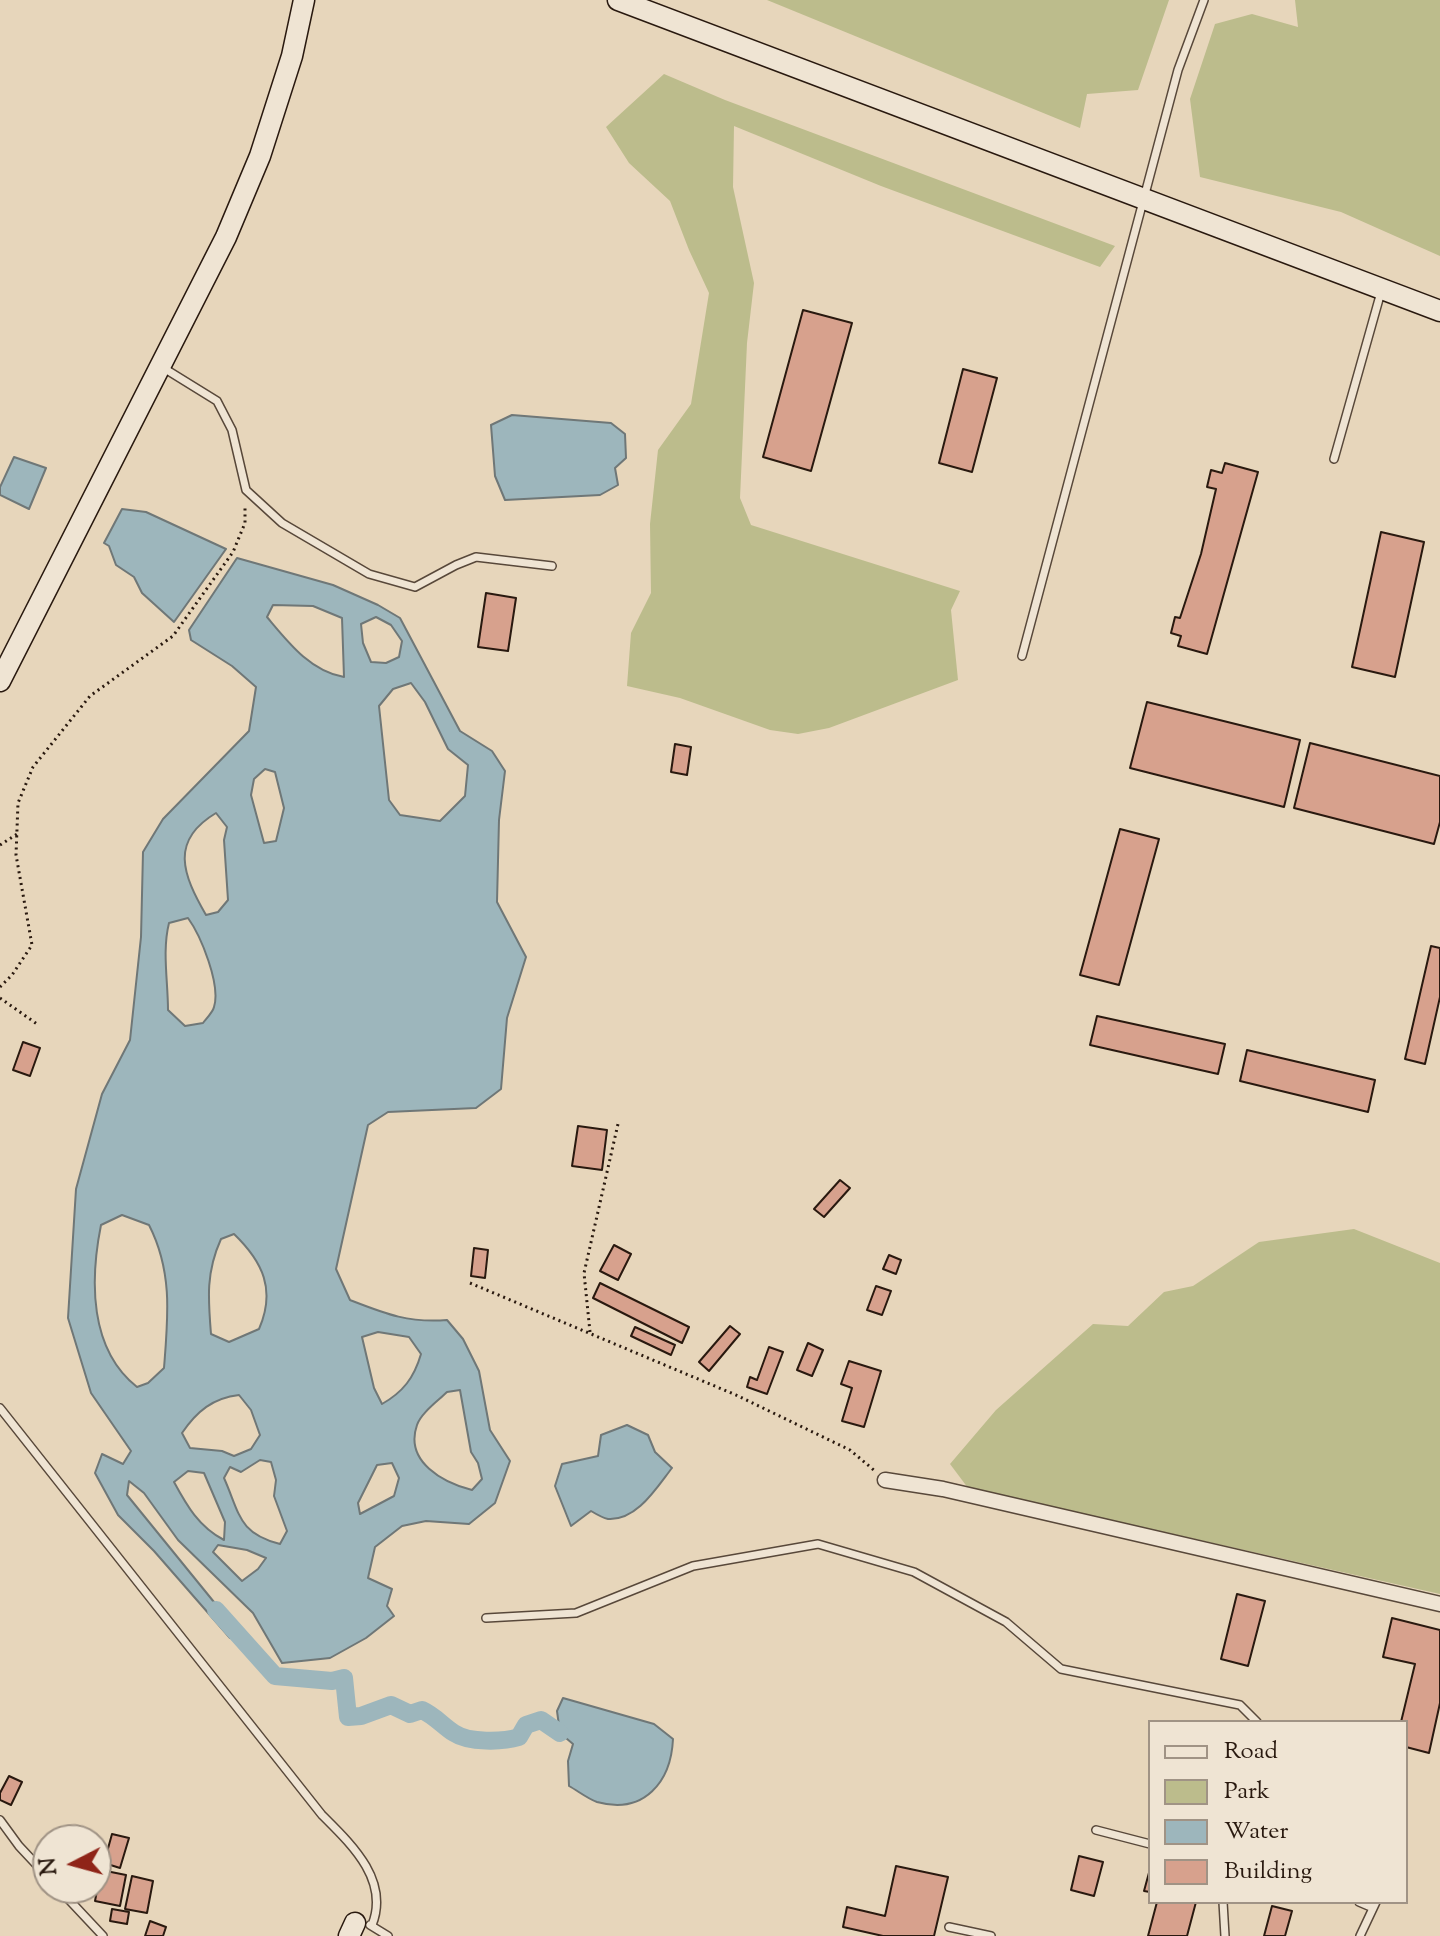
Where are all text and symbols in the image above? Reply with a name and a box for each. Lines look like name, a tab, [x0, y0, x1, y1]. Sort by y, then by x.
legend	[1148, 1720, 1408, 1904]
text: Road	[1224, 1735, 1278, 1769]
text: Park	[1224, 1775, 1270, 1809]
text: Water	[1224, 1815, 1288, 1849]
north arrow	[32, 1824, 112, 1904]
text: Building	[1224, 1855, 1312, 1889]
text: N	[33, 1856, 67, 1877]

